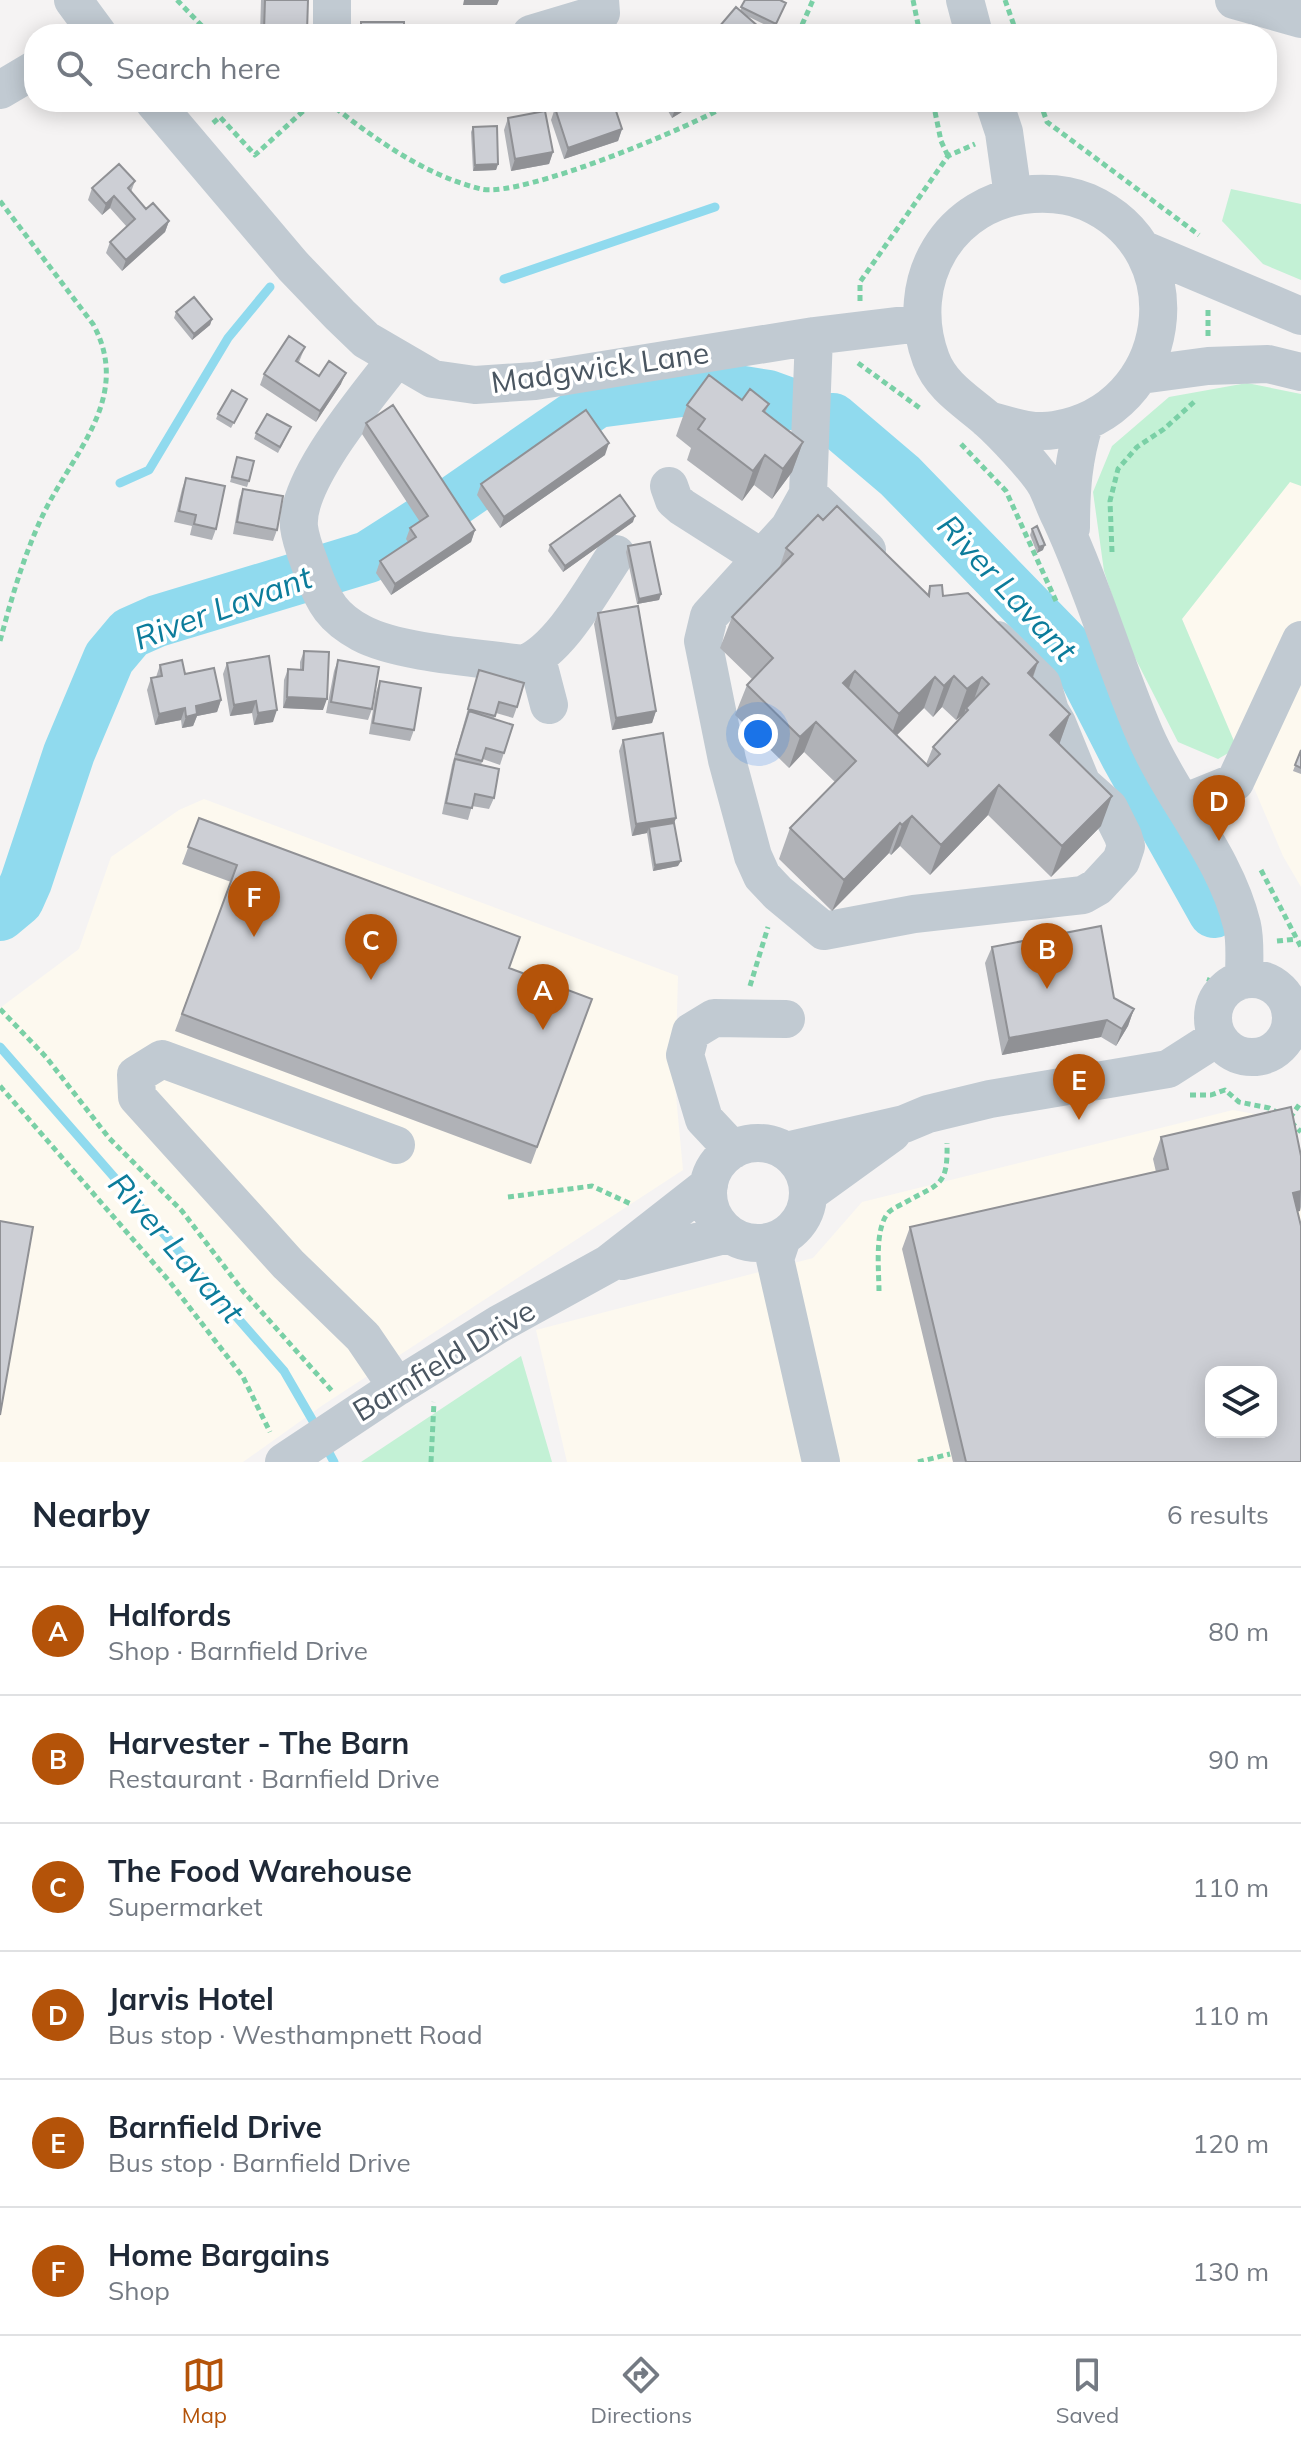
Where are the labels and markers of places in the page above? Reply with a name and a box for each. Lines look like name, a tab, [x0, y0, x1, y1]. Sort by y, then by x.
pin: D	[1193, 775, 1245, 841]
pin: F	[228, 871, 280, 937]
pin: C	[345, 914, 397, 980]
pin: B	[1021, 923, 1073, 989]
pin: A	[517, 964, 569, 1030]
pin: E	[1053, 1054, 1105, 1120]

